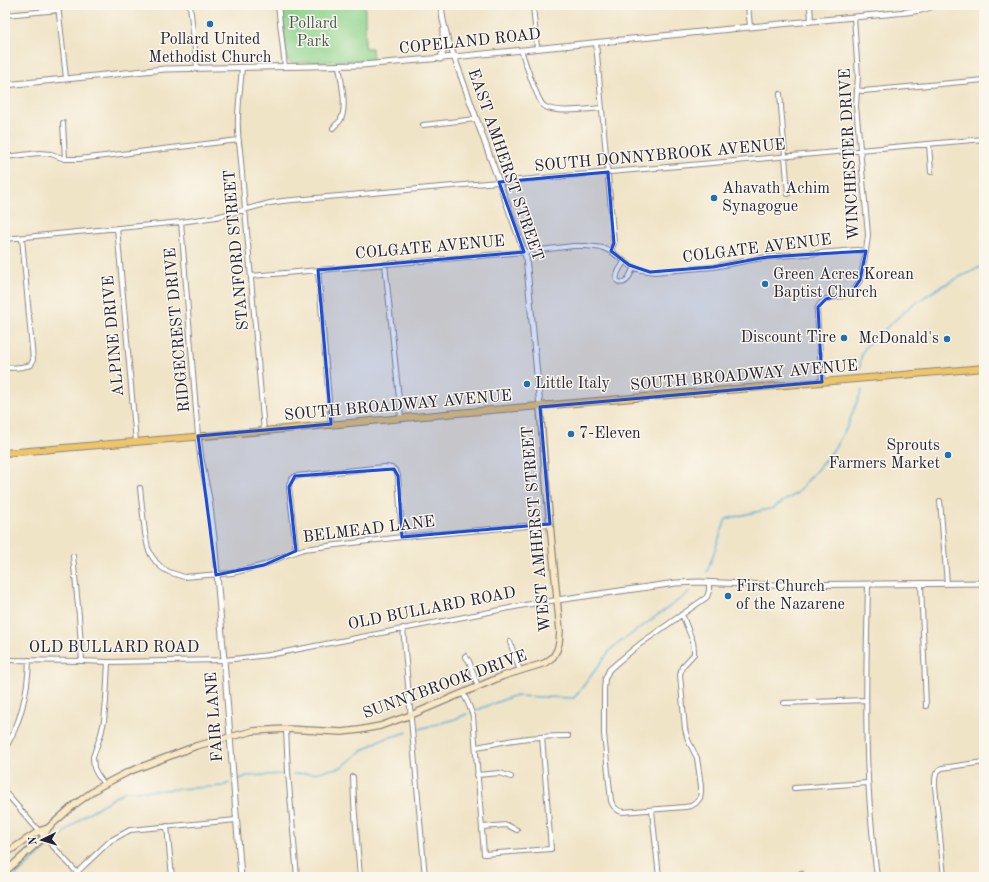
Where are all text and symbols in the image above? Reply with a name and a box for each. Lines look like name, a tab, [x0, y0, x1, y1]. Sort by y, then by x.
park label: Pollard Park	[288, 16, 338, 50]
marker: Pollard United Methodist Church	[205, 19, 215, 29]
street label: COPELAND ROAD	[398, 27, 542, 57]
place label: Pollard United Methodist Church	[149, 32, 272, 66]
street label: EAST AMHERST STREET	[465, 67, 545, 263]
street label: WINCHESTER DRIVE	[838, 68, 862, 240]
street label: SOUTH DONNYBROOK AVENUE	[534, 137, 786, 175]
street label: STANFORD STREET	[222, 169, 252, 331]
place label: Ahavath Achim Synagogue	[722, 181, 830, 215]
marker: Ahavath Achim Synagogue	[709, 193, 719, 203]
street label: COLGATE AVENUE	[681, 232, 833, 266]
street label: COLGATE AVENUE	[354, 233, 506, 263]
street label: RIDGECREST DRIVE	[163, 247, 193, 413]
place label: Green Acres Korean Baptist Church	[773, 267, 914, 301]
street label: ALPINE DRIVE	[101, 275, 127, 397]
marker: Green Acres Korean Baptist Church	[760, 279, 770, 289]
place label: Discount Tire	[740, 330, 836, 346]
place label: McDonald's	[858, 331, 939, 347]
marker: Discount Tire	[839, 333, 849, 343]
marker: McDonald's	[942, 334, 952, 344]
street label: SOUTH BROADWAY AVENUE	[630, 358, 858, 394]
place label: Little Italy	[535, 376, 611, 392]
marker: Little Italy	[522, 379, 532, 389]
street label: SOUTH BROADWAY AVENUE	[284, 388, 512, 424]
street label: WEST AMHERST STREET	[520, 425, 554, 633]
place label: 7-Eleven	[579, 426, 641, 442]
marker: 7-Eleven	[566, 429, 576, 439]
place label: Sprouts Farmers Market	[829, 438, 940, 472]
marker: Sprouts Farmers Market	[943, 450, 953, 460]
street label: BELMEAD LANE	[302, 514, 436, 546]
place label: First Church of the Nazarene	[736, 579, 845, 613]
street label: OLD BULLARD ROAD	[347, 585, 517, 633]
marker: First Church of the Nazarene	[723, 591, 733, 601]
street label: OLD BULLARD ROAD	[29, 640, 199, 656]
street label: SUNNYBROOK DRIVE	[361, 648, 529, 722]
street label: FAIR LANE	[204, 671, 226, 763]
north arrow	[22, 820, 62, 860]
text: N	[28, 835, 39, 845]

